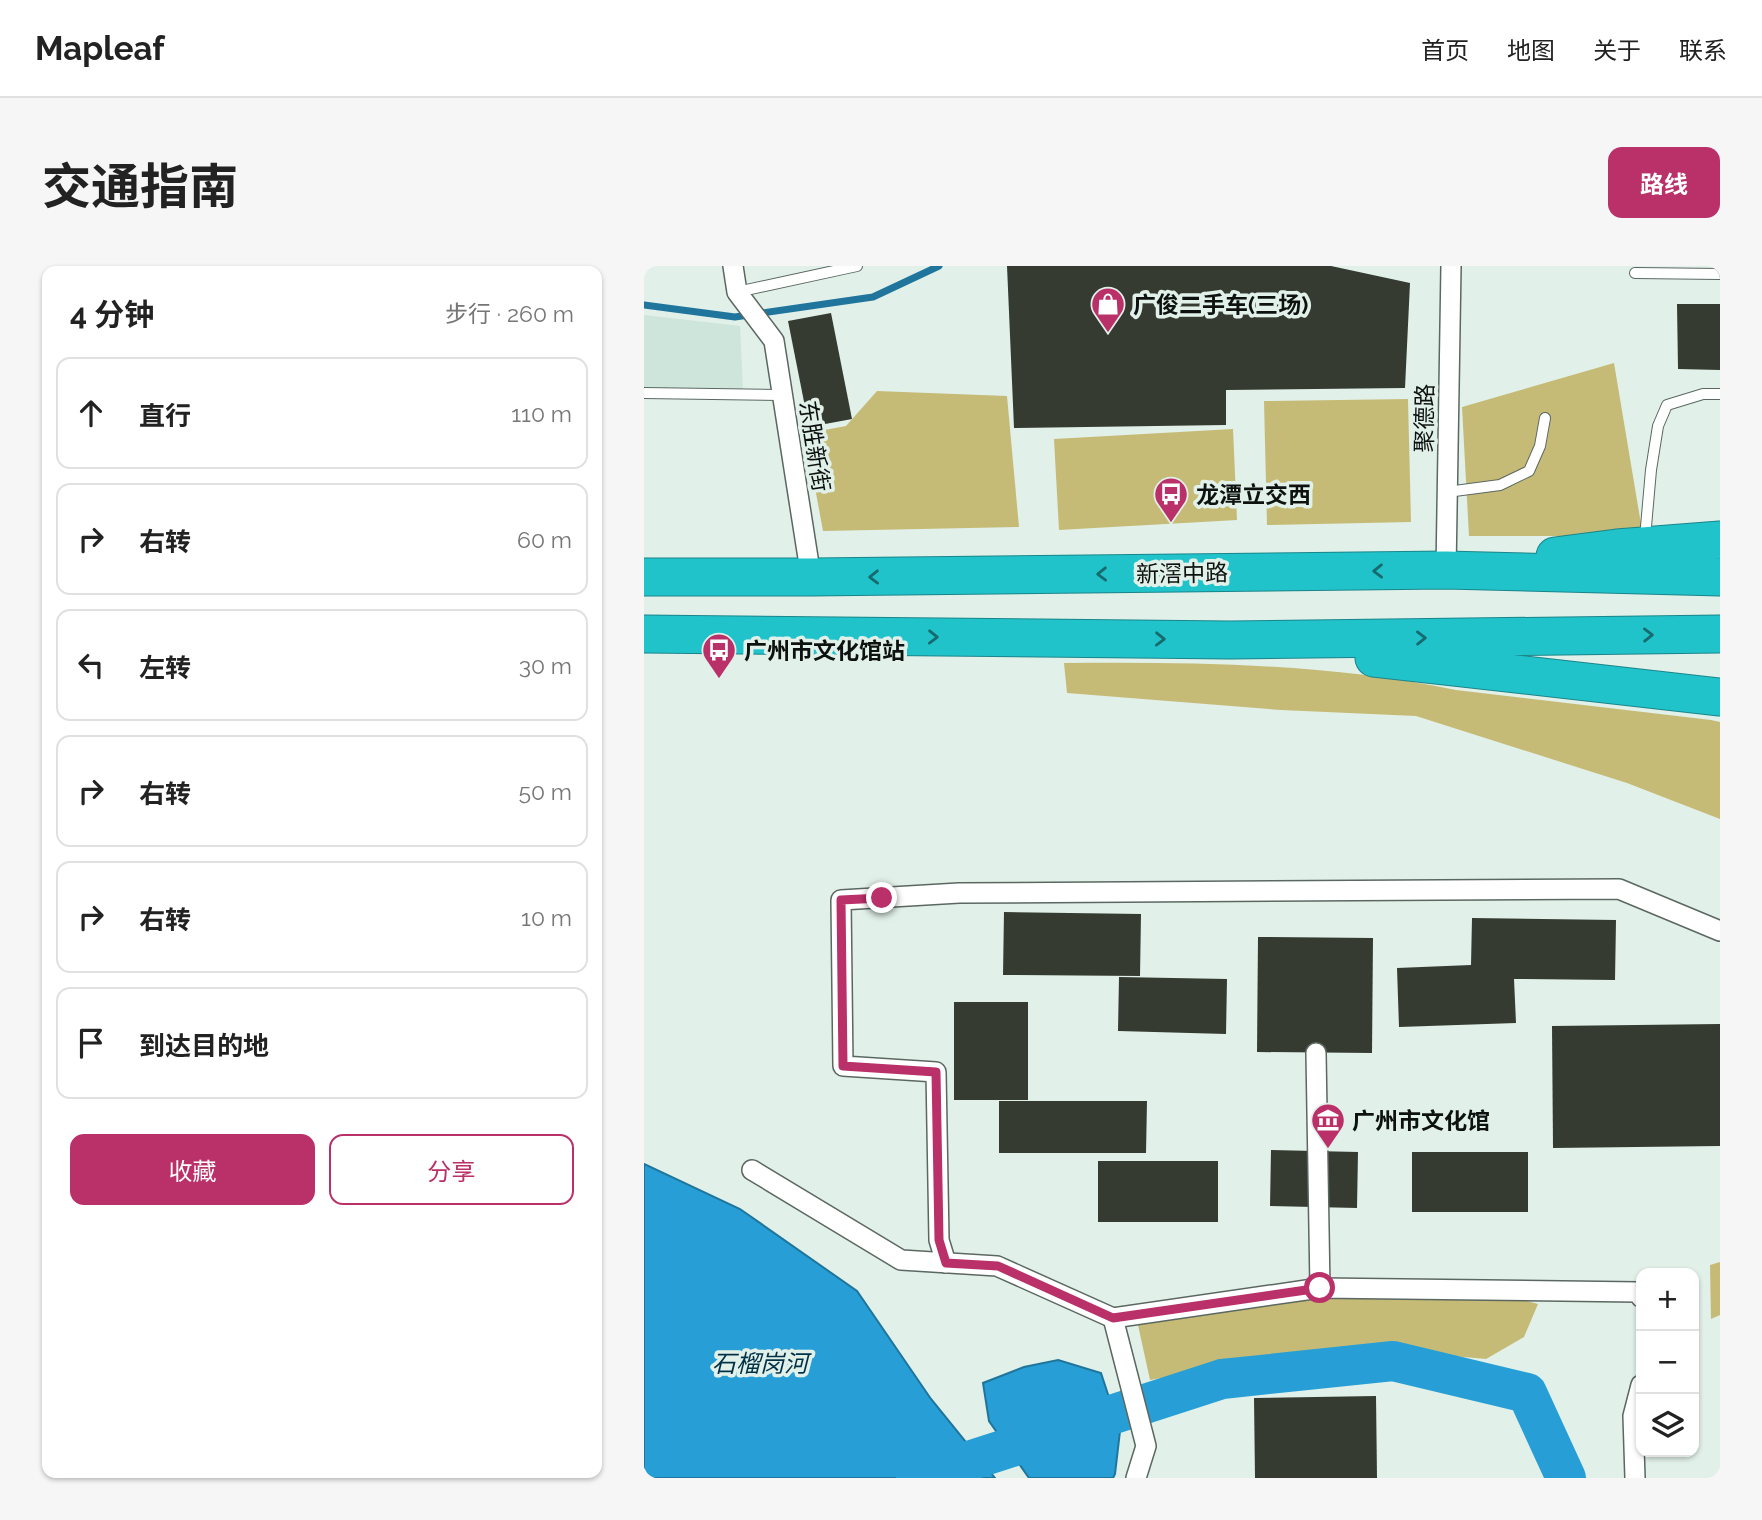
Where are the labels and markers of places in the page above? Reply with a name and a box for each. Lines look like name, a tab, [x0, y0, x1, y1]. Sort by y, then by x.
shop icon: 广俊二手车(三场)	[1089, 285, 1127, 334]
place label: 广俊二手车(三场)	[1133, 291, 1308, 318]
bus stop icon: 龙潭立交西	[1152, 475, 1190, 524]
place label: 龙潭立交西	[1196, 481, 1311, 508]
bus stop icon: 广州市文化馆站	[700, 631, 738, 680]
place label: 广州市文化馆站	[744, 637, 905, 664]
museum icon: 广州市文化馆	[1309, 1101, 1347, 1150]
place label: 广州市文化馆	[1352, 1107, 1490, 1134]

